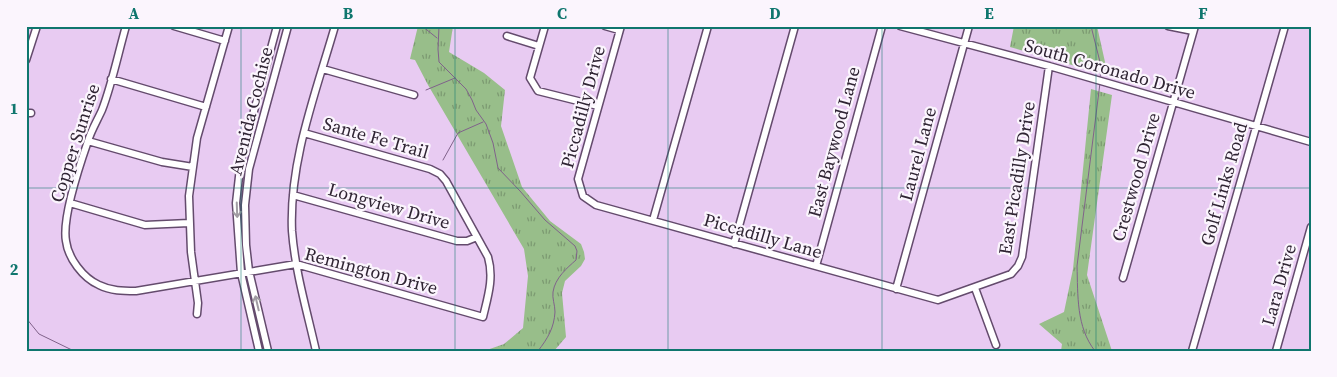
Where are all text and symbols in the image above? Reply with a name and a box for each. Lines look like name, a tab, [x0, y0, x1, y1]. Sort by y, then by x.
text: A	[129, 2, 140, 24]
text: B	[343, 2, 354, 24]
text: C	[557, 2, 567, 24]
text: D	[769, 2, 781, 24]
text: E	[984, 2, 994, 24]
text: F	[1198, 2, 1208, 24]
street label: South Coronado Drive	[1022, 32, 1198, 105]
street label: Piccadilly Drive	[554, 43, 611, 171]
street label: Avenida Cochise	[222, 44, 279, 178]
street label: East Baywood Lane	[801, 64, 866, 220]
street label: Copper Sunrise	[44, 80, 105, 205]
text: 1	[10, 97, 18, 119]
street label: East Picadilly Drive	[992, 99, 1041, 256]
street label: Laurel Lane	[893, 104, 942, 204]
street label: Crestwood Drive	[1105, 110, 1166, 244]
street label: Sante Fe Trail	[320, 111, 432, 165]
street label: Golf Links Road	[1194, 119, 1253, 249]
street label: Longview Drive	[325, 176, 453, 235]
one-way arrow	[232, 202, 241, 218]
street label: Piccadilly Lane	[701, 207, 825, 264]
street label: Remington Drive	[302, 241, 440, 300]
street label: Lara Drive	[1255, 241, 1302, 329]
text: 2	[10, 258, 19, 280]
one-way arrow	[252, 296, 261, 312]

